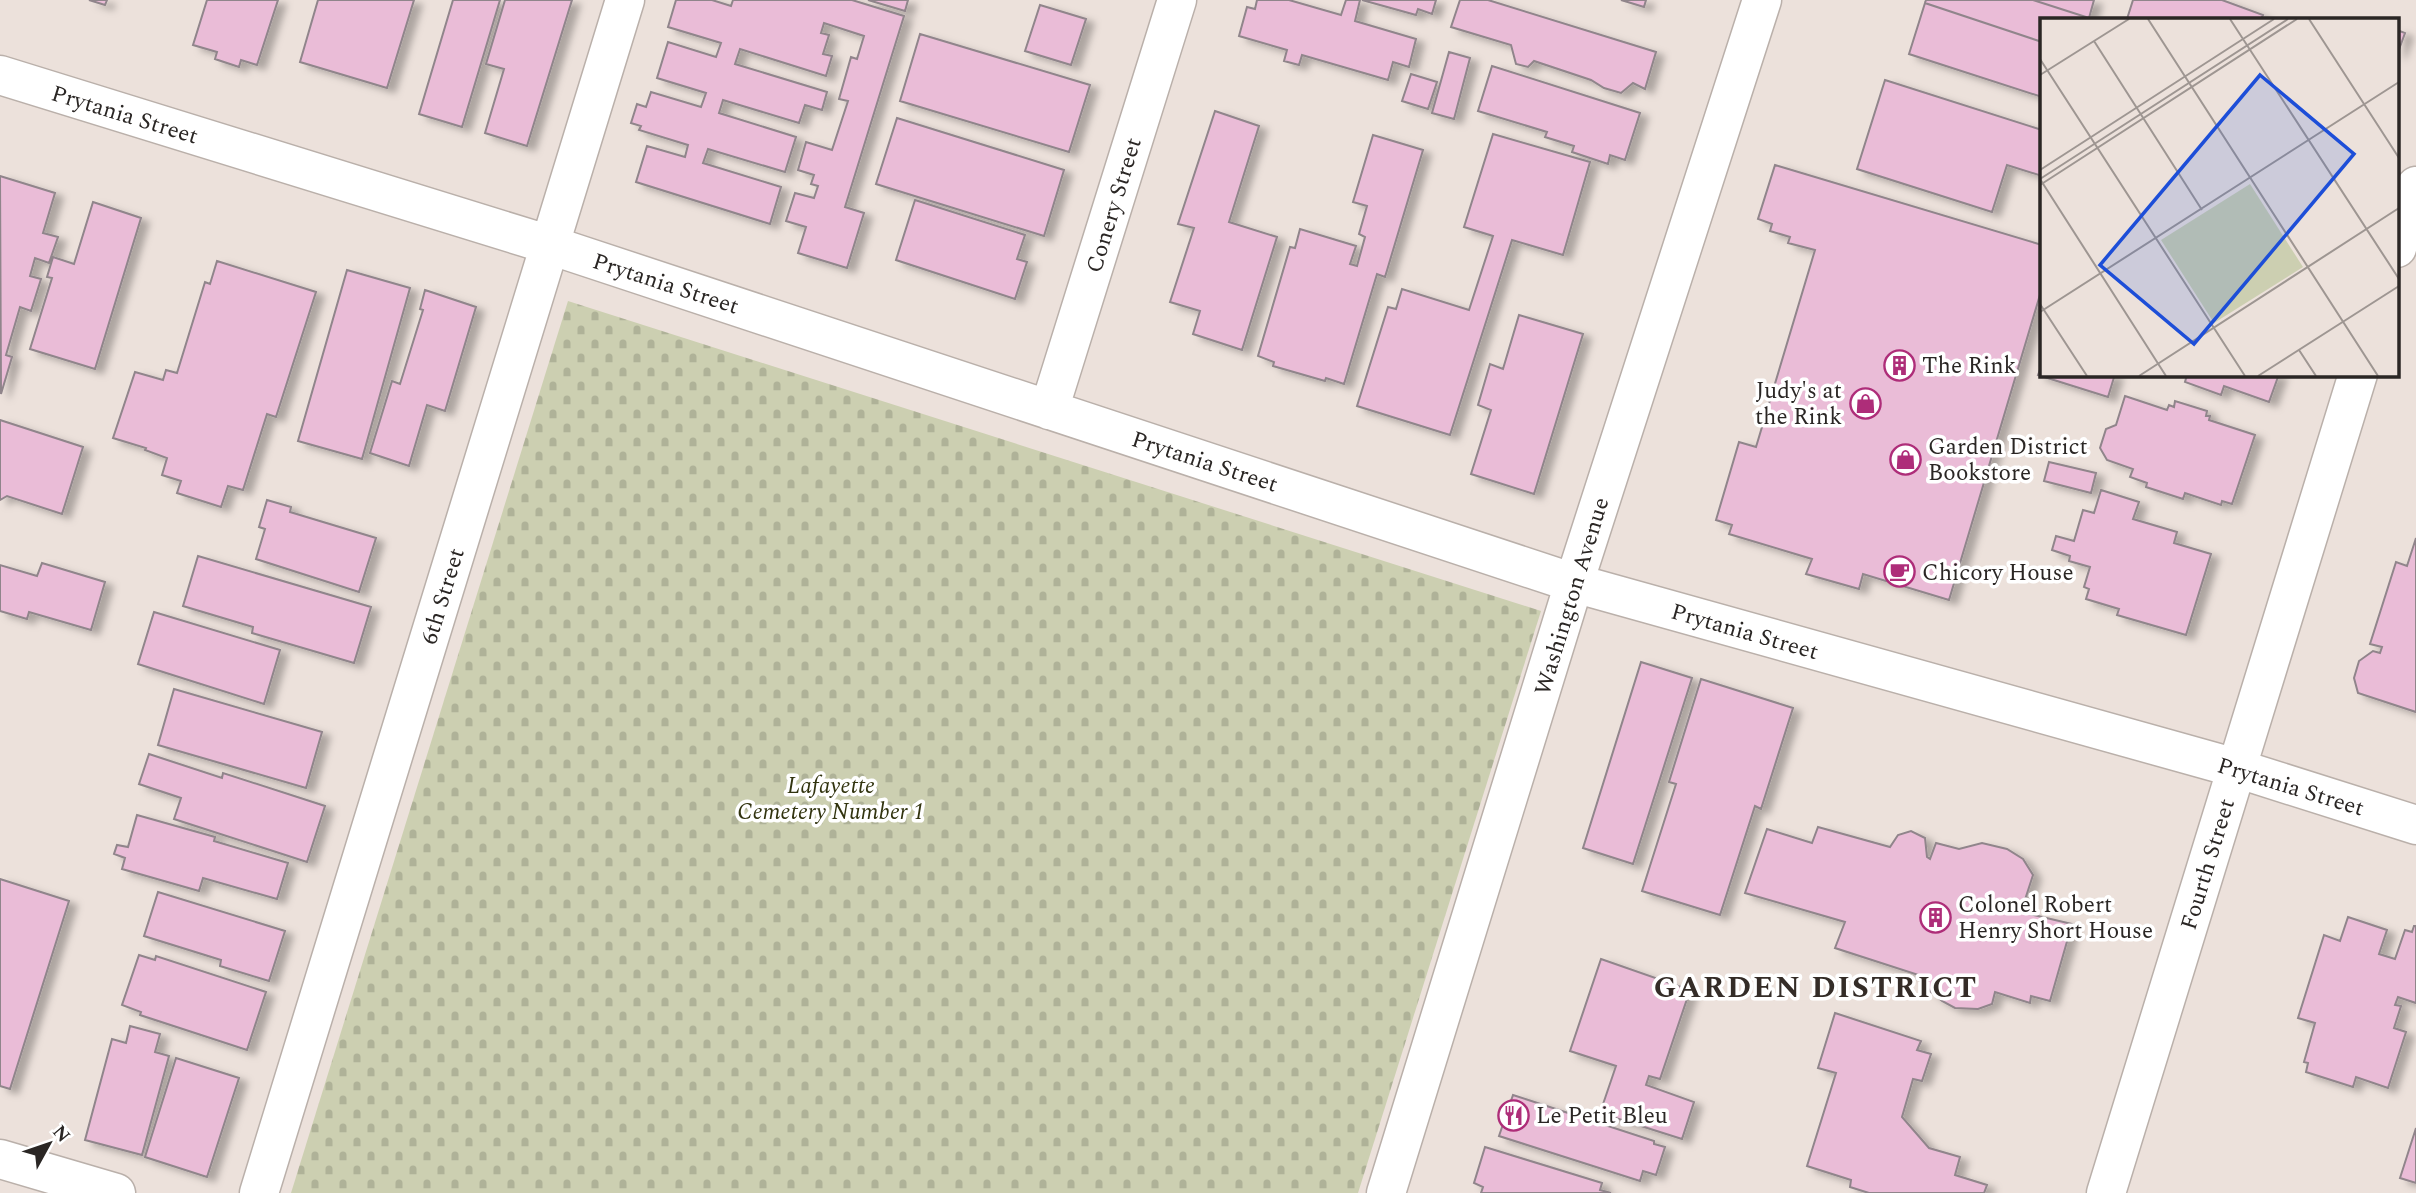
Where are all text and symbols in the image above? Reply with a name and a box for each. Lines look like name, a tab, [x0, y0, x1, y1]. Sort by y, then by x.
inset map	[2040, 18, 2398, 376]
street label: Prytania Street	[47, 77, 202, 154]
street label: Conery Street	[1077, 133, 1152, 277]
street label: Prytania Street	[588, 244, 743, 325]
building icon: The Rink	[1882, 348, 1916, 382]
place label: The Rink	[1922, 349, 2017, 384]
place label: Judy's at the Rink	[1755, 374, 1842, 435]
shop icon: Judy's at the Rink	[1848, 386, 1882, 420]
street label: Prytania Street	[1127, 422, 1282, 503]
place label: Garden District Bookstore	[1928, 430, 2088, 491]
shop icon: Garden District Bookstore	[1888, 442, 1922, 476]
street label: Washington Avenue	[1526, 493, 1619, 700]
street label: 6th Street	[412, 544, 475, 649]
cafe icon: Chicory House	[1882, 555, 1916, 589]
place label: Chicory House	[1922, 556, 2074, 591]
street label: Prytania Street	[1667, 595, 1822, 670]
street label: Prytania Street	[2213, 749, 2368, 826]
park label: Lafayette Cemetery Number 1	[737, 769, 925, 830]
street label: Fourth Street	[2172, 795, 2245, 934]
place label: Colonel Robert Henry Short House	[1958, 888, 2153, 949]
building icon: Colonel Robert Henry Short House	[1918, 900, 1952, 934]
district label: GARDEN DISTRICT	[1654, 965, 1978, 1011]
restaurant icon: Le Petit Bleu	[1496, 1098, 1530, 1132]
place label: Le Petit Bleu	[1536, 1099, 1668, 1134]
north arrow	[14, 1109, 84, 1179]
text: N	[45, 1119, 77, 1149]

